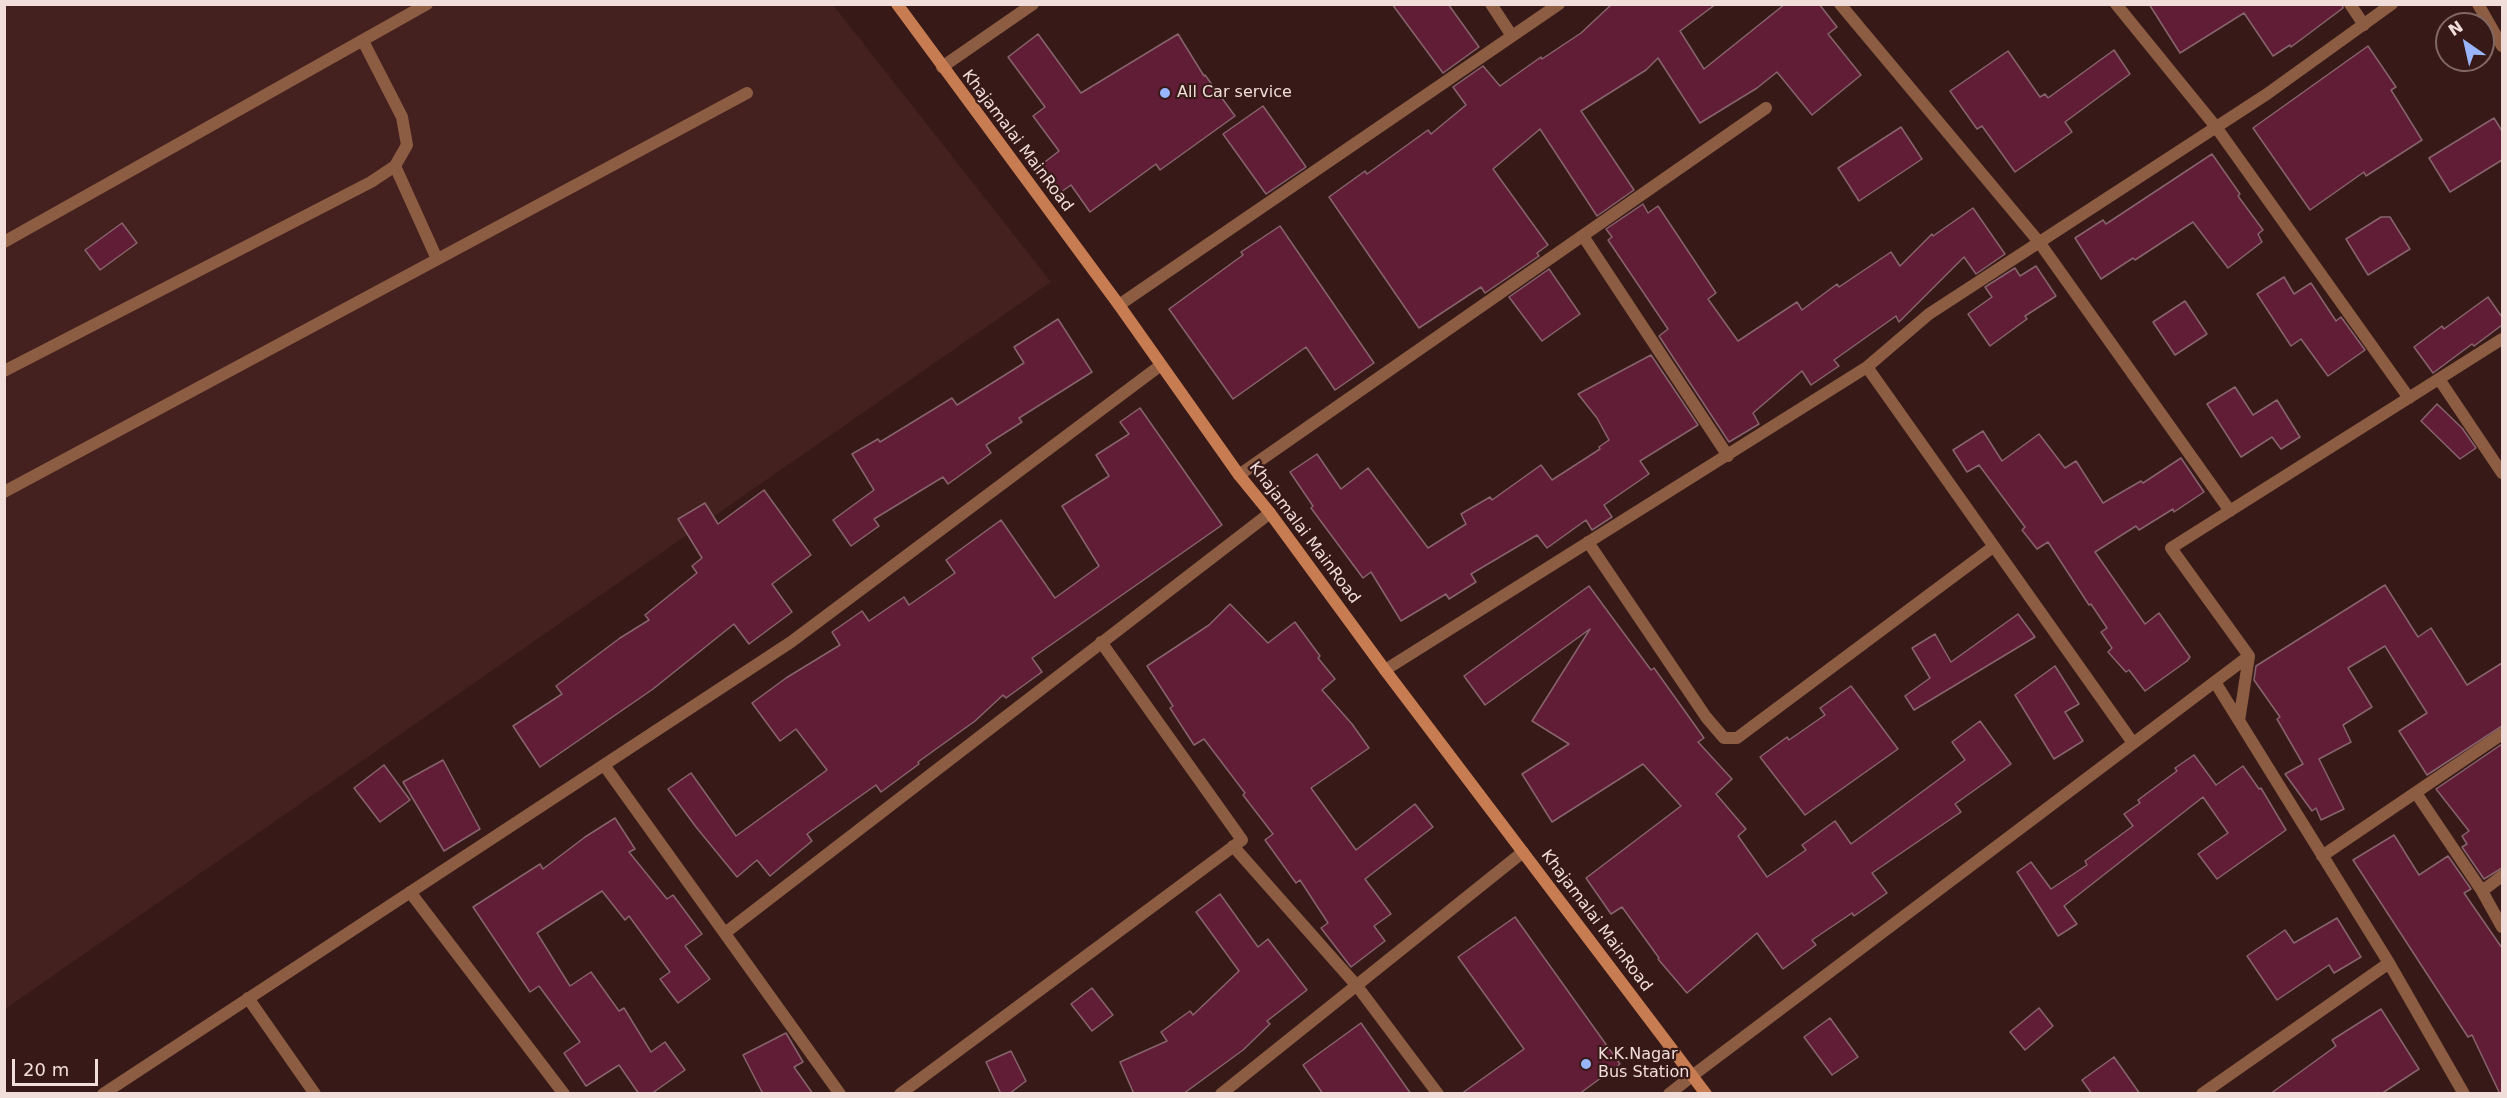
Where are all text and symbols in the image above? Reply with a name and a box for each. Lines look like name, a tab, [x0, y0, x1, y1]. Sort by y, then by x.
north arrow	[2435, 12, 2495, 72]
text: N	[2445, 17, 2467, 40]
street label: Khajamalai MainRoad	[958, 66, 1076, 216]
place label: All Car service	[1177, 83, 1292, 103]
marker: All Car service	[1158, 86, 1172, 100]
street label: Khajamalai MainRoad	[1245, 458, 1363, 608]
street label: Khajamalai MainRoad	[1537, 846, 1655, 996]
place label: K.K.Nagar Bus Station	[1598, 1045, 1689, 1083]
scale bar	[15, 1047, 100, 1085]
marker: K.K.Nagar Bus Station	[1579, 1057, 1593, 1071]
text: 20 m	[23, 1059, 69, 1080]

